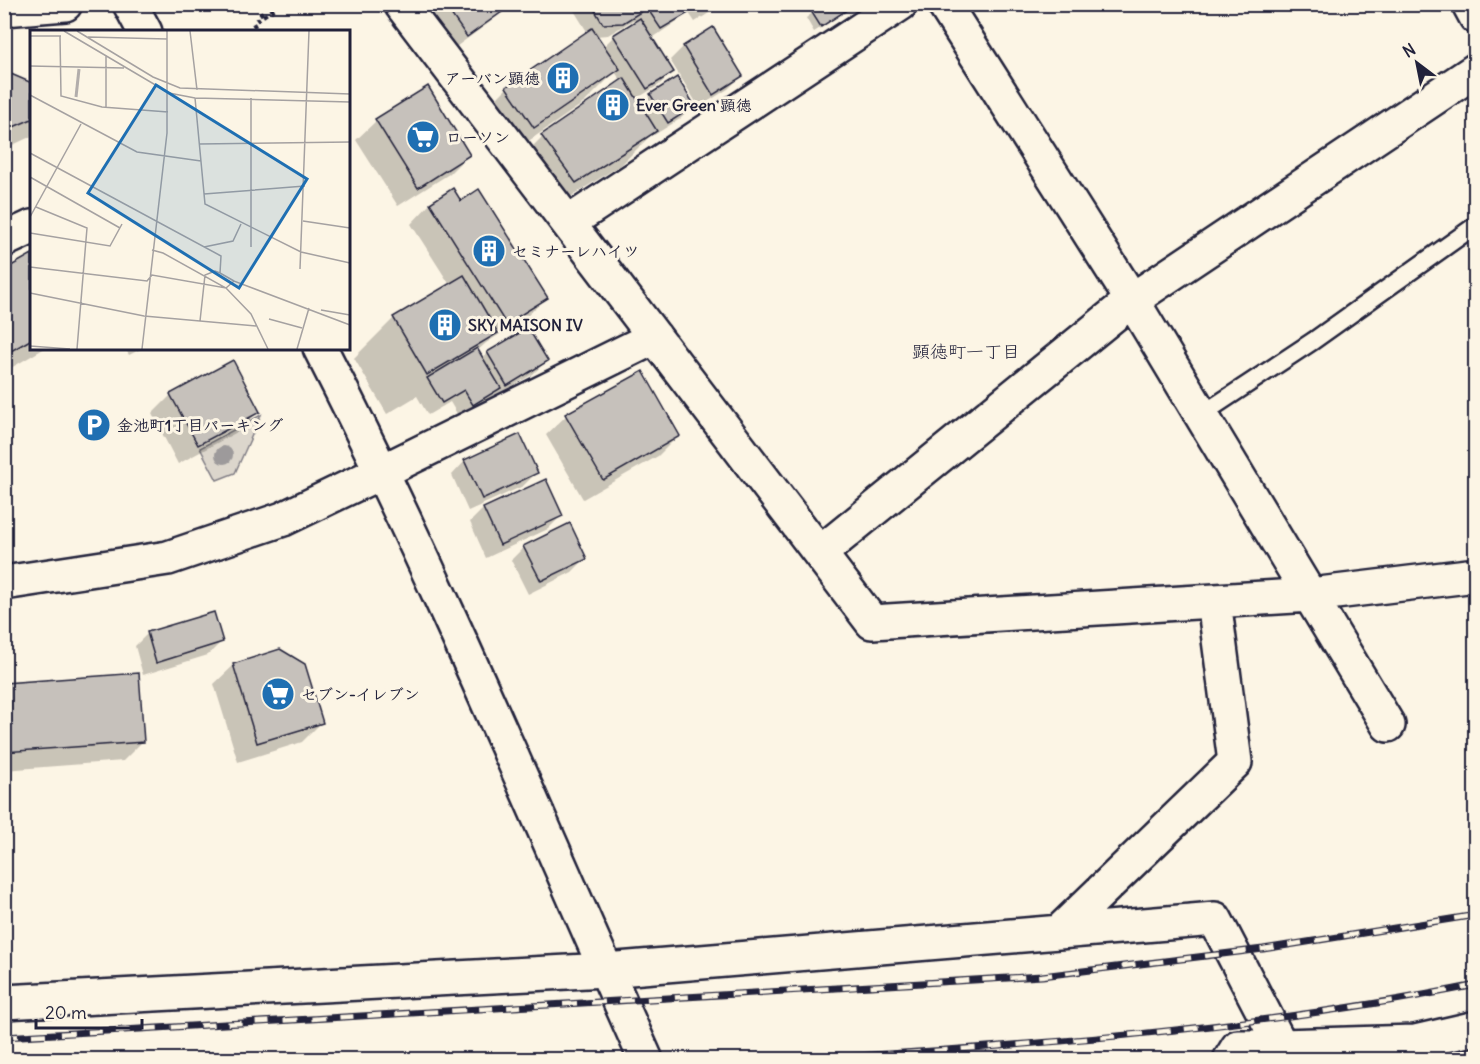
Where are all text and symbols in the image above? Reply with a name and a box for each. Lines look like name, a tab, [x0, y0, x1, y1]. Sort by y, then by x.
inset map	[30, 30, 350, 350]
north arrow	[1387, 33, 1447, 93]
text: N	[1399, 39, 1419, 62]
building icon: アーバン顕徳	[545, 60, 581, 96]
place label: アーバン顕徳	[445, 68, 540, 88]
building icon: Ever Green 顕徳	[595, 87, 631, 123]
place label: Ever Green 顕徳	[636, 95, 752, 115]
supermarket icon: ローソン	[405, 119, 441, 155]
place label: ローソン	[446, 127, 510, 147]
building icon: セミナーレハイツ	[471, 233, 507, 269]
place label: セミナーレハイツ	[512, 241, 639, 261]
building icon: SKY MAISON IV	[427, 307, 463, 343]
place label: SKY MAISON IV	[468, 315, 583, 335]
district label: 顕徳町一丁目	[912, 340, 1020, 363]
parking icon: 金池町1丁目パーキング	[76, 407, 112, 443]
place label: 金池町1丁目パーキング	[117, 415, 283, 435]
supermarket icon: セブン-イレブン	[260, 676, 296, 712]
place label: セブン-イレブン	[301, 684, 420, 704]
scale bar	[36, 992, 142, 1030]
text: 20 m	[45, 1001, 87, 1024]

